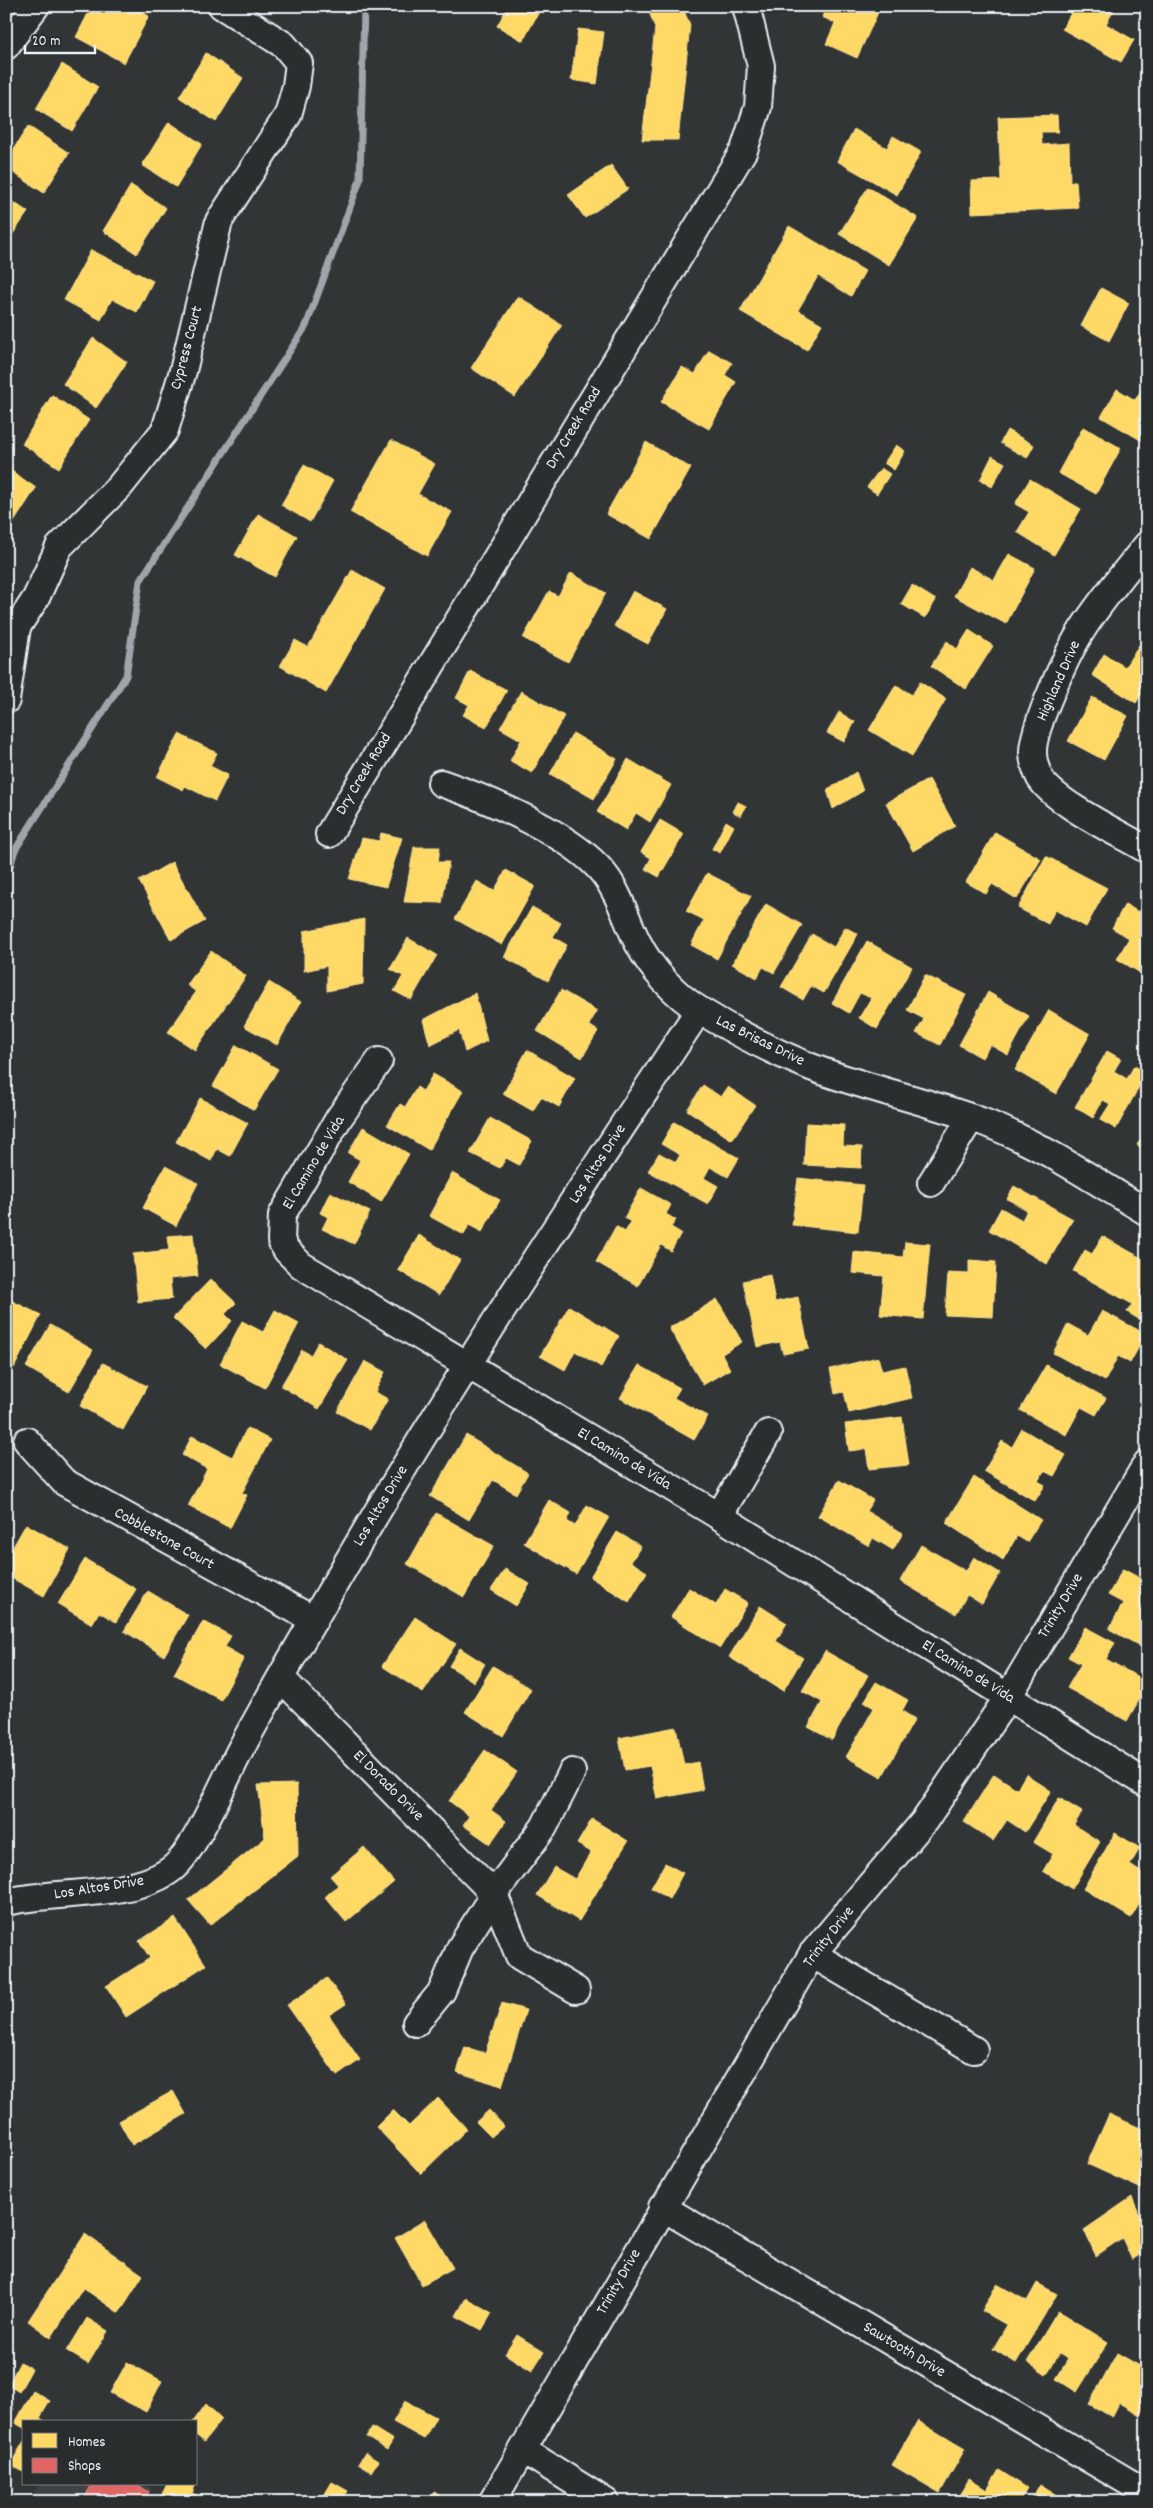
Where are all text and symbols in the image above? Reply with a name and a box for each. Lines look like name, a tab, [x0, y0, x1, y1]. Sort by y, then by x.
scale bar	[25, 22, 95, 54]
text: 20 m	[32, 31, 60, 53]
street label: Cypress Court	[165, 304, 209, 392]
street label: Dry Creek Road	[540, 382, 608, 474]
street label: Highland Drive	[1031, 637, 1087, 725]
street label: Dry Creek Road	[330, 728, 398, 820]
street label: Las Brisas Drive	[712, 1010, 808, 1072]
street label: El Camino de Vida	[277, 1111, 351, 1214]
street label: Los Altos Drive	[564, 1120, 632, 1208]
street label: El Camino de Vida	[573, 1422, 676, 1496]
street label: Los Altos Drive	[348, 1461, 414, 1551]
street label: Cobblestone Court	[110, 1502, 218, 1576]
street label: Trinity Drive	[1032, 1569, 1090, 1643]
street label: El Camino de Vida	[917, 1634, 1019, 1710]
street label: El Dorado Drive	[347, 1745, 429, 1827]
street label: Los Altos Drive	[52, 1870, 146, 1906]
street label: Trinity Drive	[798, 1901, 860, 1973]
street label: Trinity Drive	[591, 2245, 647, 2319]
street label: Sawtooth Drive	[858, 2316, 950, 2384]
legend	[22, 2420, 198, 2486]
text: Homes	[68, 2432, 106, 2454]
text: Shops	[68, 2456, 101, 2478]

